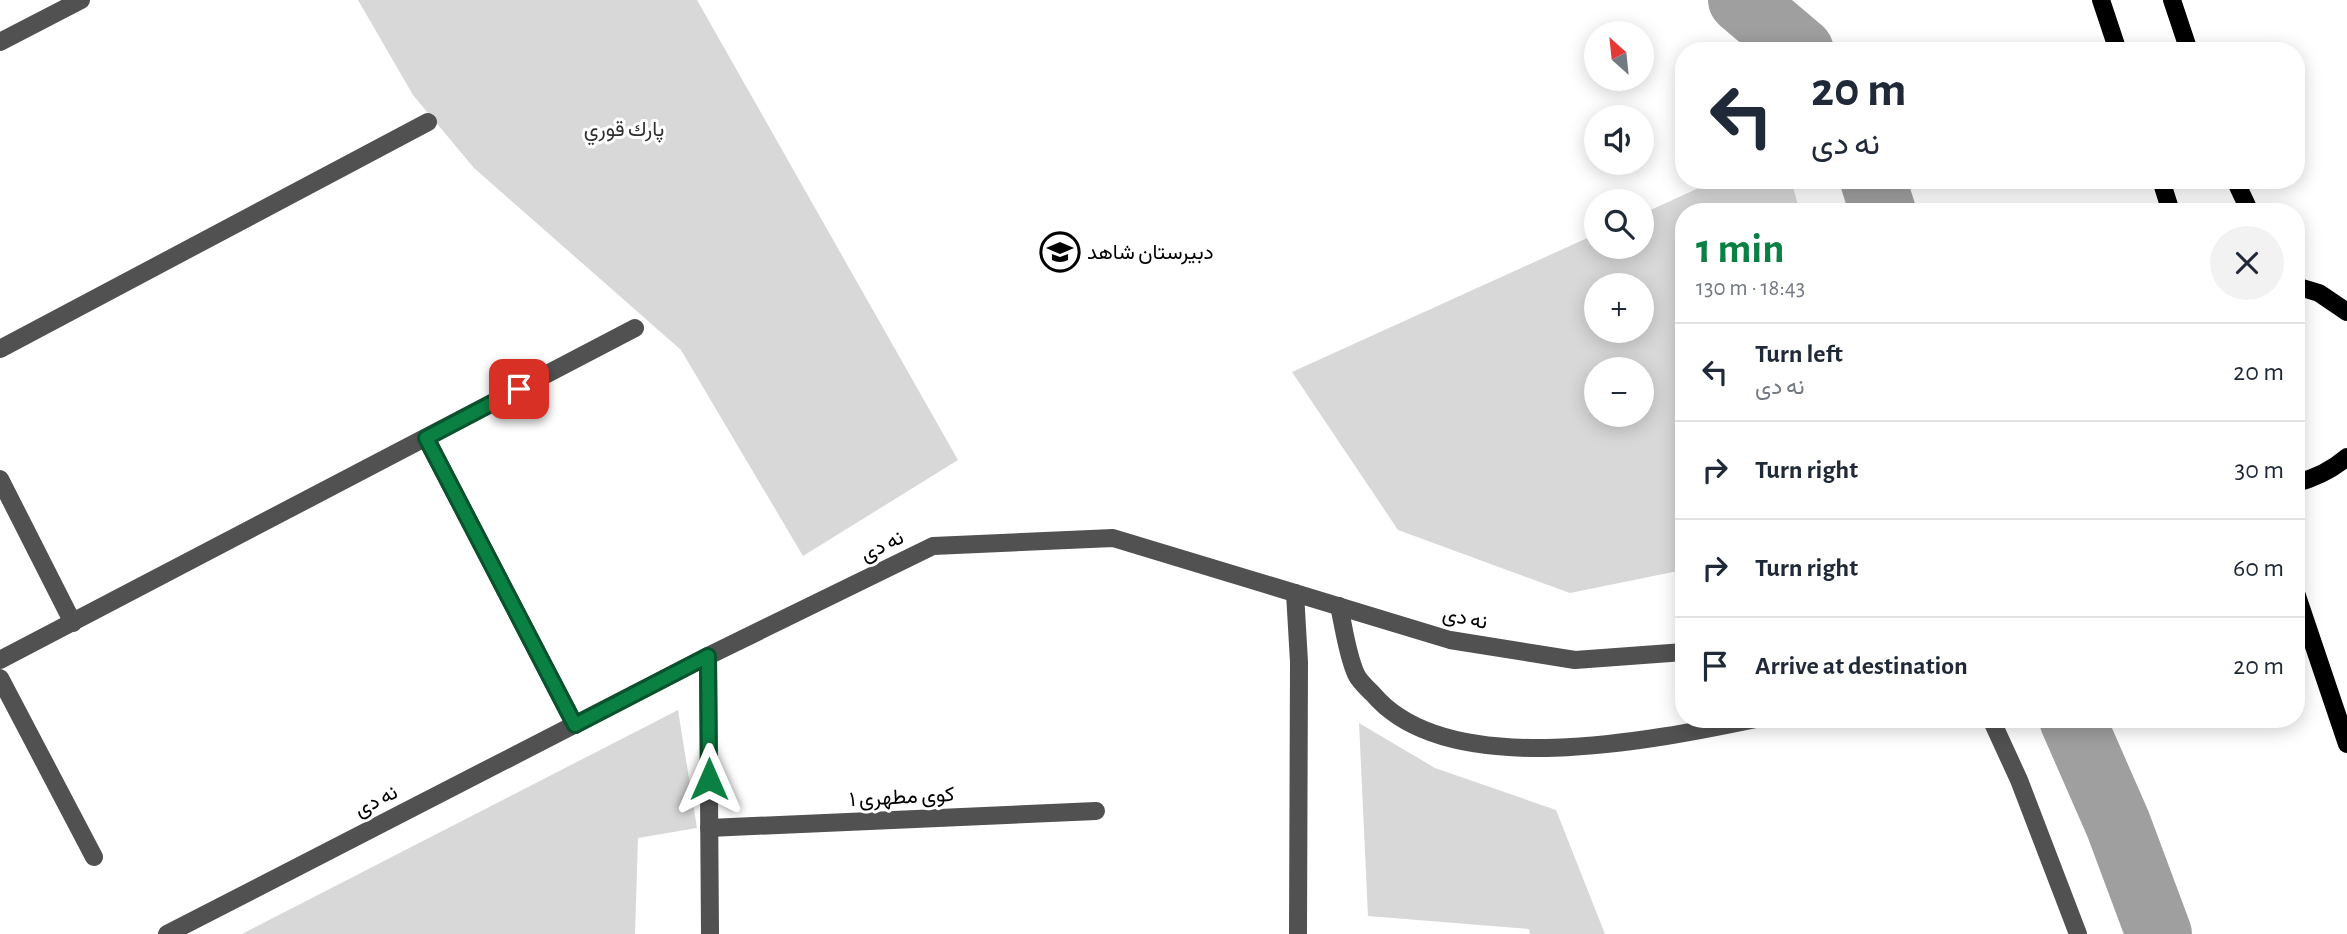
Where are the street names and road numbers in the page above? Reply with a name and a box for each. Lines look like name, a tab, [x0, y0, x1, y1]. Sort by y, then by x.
street label: نه دی	[857, 527, 907, 566]
street label: نه دی	[1440, 603, 1489, 634]
street label: نه دی	[351, 781, 401, 822]
street label: کوی مطهری ۱	[849, 784, 955, 812]

